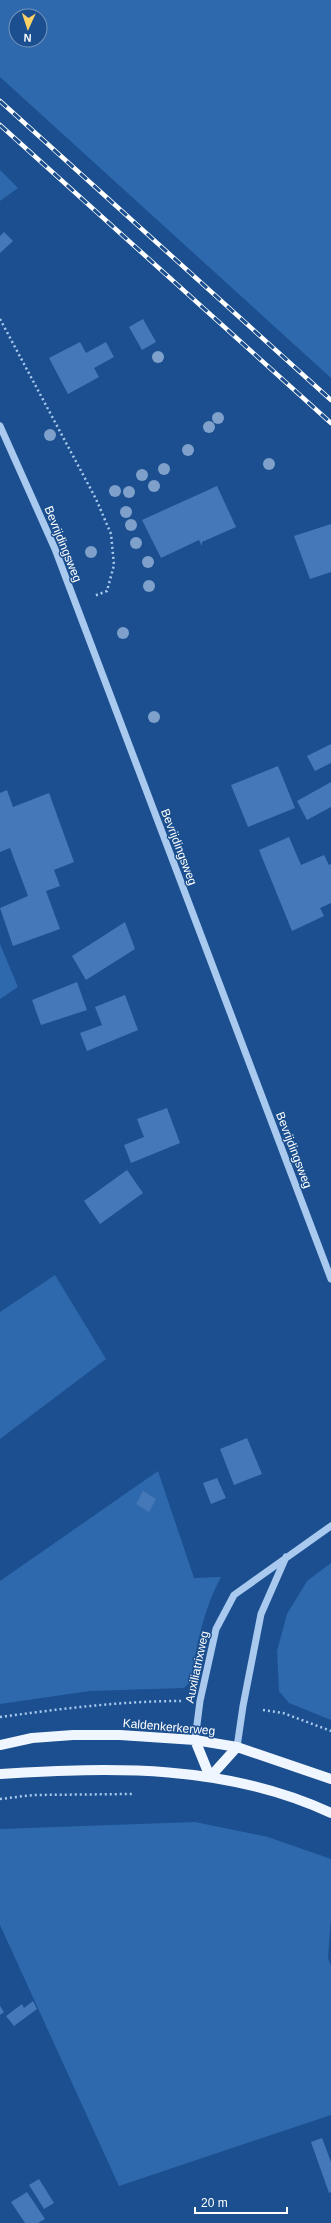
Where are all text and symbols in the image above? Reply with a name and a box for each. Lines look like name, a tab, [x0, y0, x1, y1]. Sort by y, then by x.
north arrow	[8, 8, 48, 48]
text: N	[23, 32, 32, 44]
street label: Bevrijdingsweg	[41, 504, 85, 584]
street label: Bevrijdingsweg	[158, 807, 200, 887]
street label: Bevrijdingsweg	[273, 1110, 315, 1190]
street label: Auxiliatrixweg	[183, 1630, 211, 1704]
street label: Kaldenkerkerweg	[122, 1716, 216, 1738]
scale bar	[195, 2189, 287, 2215]
text: 20 m	[201, 2196, 228, 2210]

